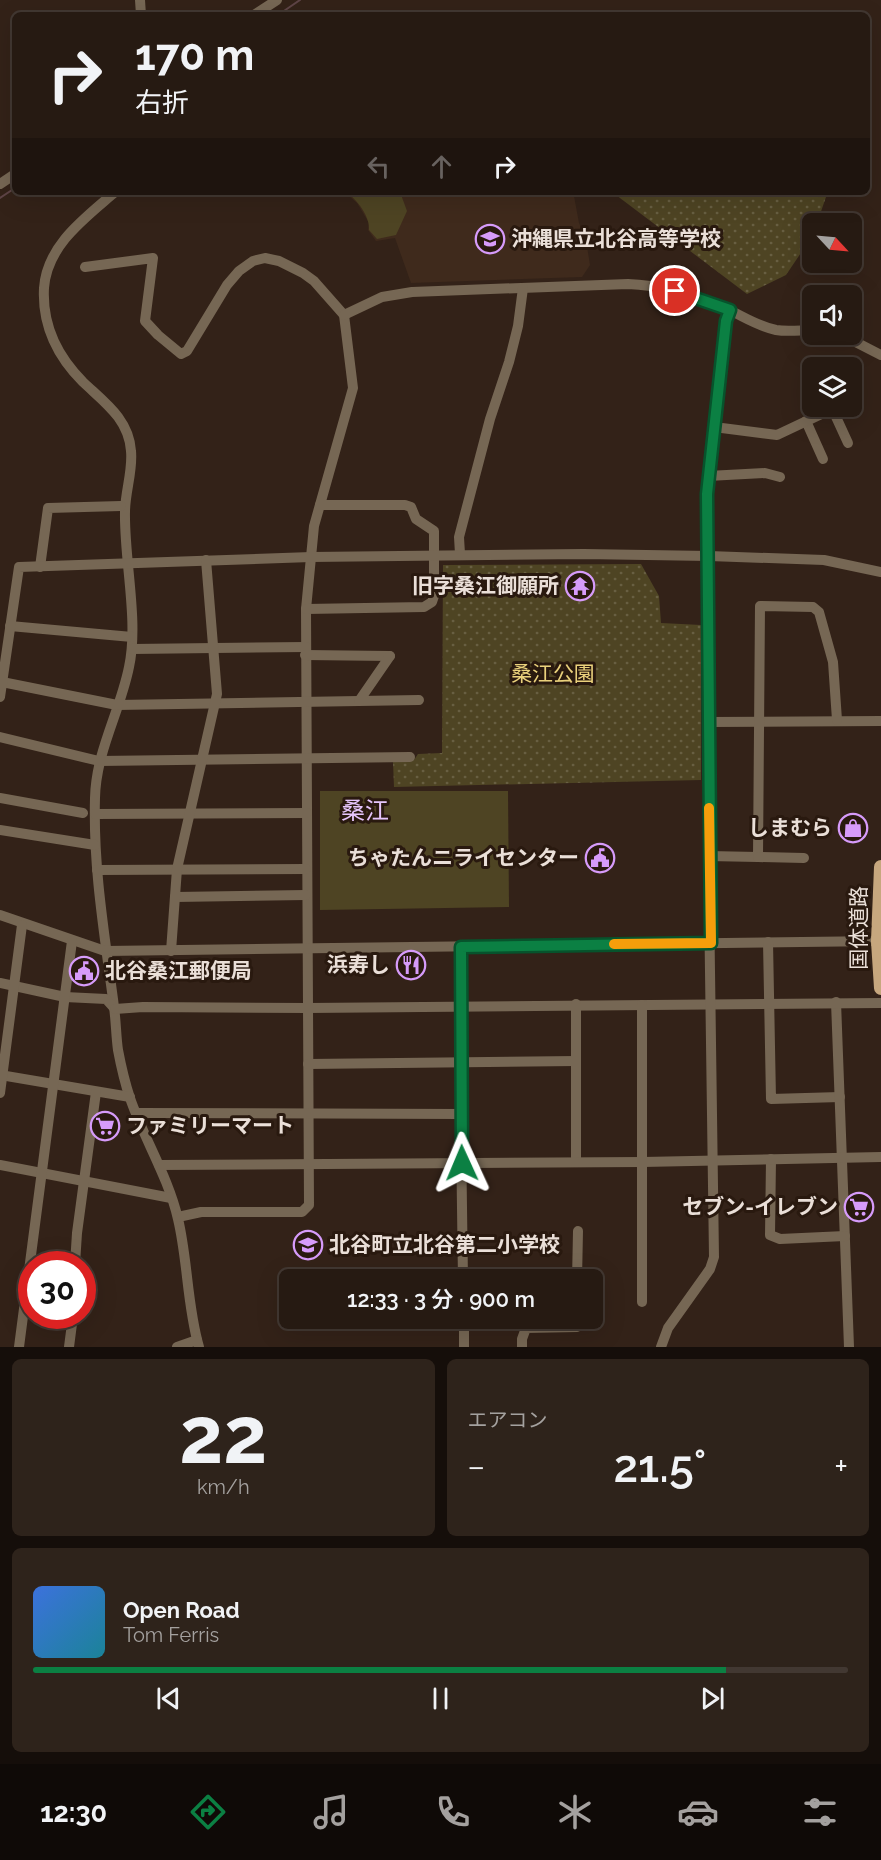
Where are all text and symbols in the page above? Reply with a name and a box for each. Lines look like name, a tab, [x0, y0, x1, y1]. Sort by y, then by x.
text: 170 m	[135, 31, 254, 80]
icon: right	[36, 36, 114, 114]
text: 右折	[135, 87, 189, 118]
icon: left	[362, 150, 395, 183]
icon: ahead	[425, 150, 458, 183]
icon: right	[488, 150, 521, 183]
north arrow	[802, 213, 862, 273]
map controls	[802, 213, 862, 417]
school or university icon: 沖縄県立北谷高等学校	[474, 223, 506, 255]
place label: 沖縄県立北谷高等学校	[511, 226, 721, 251]
pin	[649, 265, 700, 316]
icon: arrive	[658, 274, 691, 307]
button: sound	[802, 285, 862, 345]
button: layers	[802, 357, 862, 417]
temple icon: 旧字桑江御願所	[564, 570, 596, 602]
place label: 旧字桑江御願所	[412, 573, 559, 598]
park label: 桑江公園	[511, 661, 595, 686]
district label: 桑江	[341, 796, 389, 825]
shop icon: しまむら	[837, 812, 869, 844]
place label: しまむら	[748, 815, 832, 840]
public building icon: ちゃたんニライセンター	[584, 842, 616, 874]
place label: ちゃたんニライセンター	[348, 845, 579, 870]
street label: 国体道路	[846, 886, 871, 970]
restaurant icon: 浜寿し	[395, 949, 427, 981]
place label: 浜寿し	[327, 952, 390, 977]
public building icon: 北谷桑江郵便局	[68, 955, 100, 987]
place label: 北谷桑江郵便局	[105, 958, 252, 983]
supermarket icon: ファミリーマート	[89, 1110, 121, 1142]
place label: ファミリーマート	[126, 1113, 294, 1138]
position arrow	[430, 1131, 494, 1195]
supermarket icon: セブン-イレブン	[843, 1191, 875, 1223]
place label: セブン-イレブン	[682, 1194, 838, 1219]
school or university icon: 北谷町立北谷第二小学校	[292, 1229, 324, 1261]
place label: 北谷町立北谷第二小学校	[329, 1232, 560, 1257]
speed limit sign: 30	[18, 1251, 96, 1329]
text: 12:33 · 3 分 · 900 m	[347, 1286, 535, 1312]
text: 22	[179, 1390, 267, 1481]
text: エアコン	[468, 1408, 548, 1432]
text: 21.5°	[613, 1440, 706, 1493]
text: −	[468, 1447, 485, 1486]
text: +	[834, 1447, 848, 1486]
text: km/h	[197, 1475, 250, 1499]
text: Open Road	[123, 1597, 240, 1623]
text: Tom Ferris	[123, 1623, 219, 1647]
icon: previous	[152, 1682, 185, 1715]
icon: pause	[424, 1682, 457, 1715]
icon: next	[696, 1682, 729, 1715]
icon: directions	[187, 1791, 229, 1833]
icon: music	[310, 1791, 352, 1833]
icon: phone	[432, 1791, 474, 1833]
icon: climate	[554, 1791, 596, 1833]
icon: car	[677, 1791, 719, 1833]
icon: filters	[799, 1791, 841, 1833]
text: 12:30	[40, 1797, 107, 1828]

